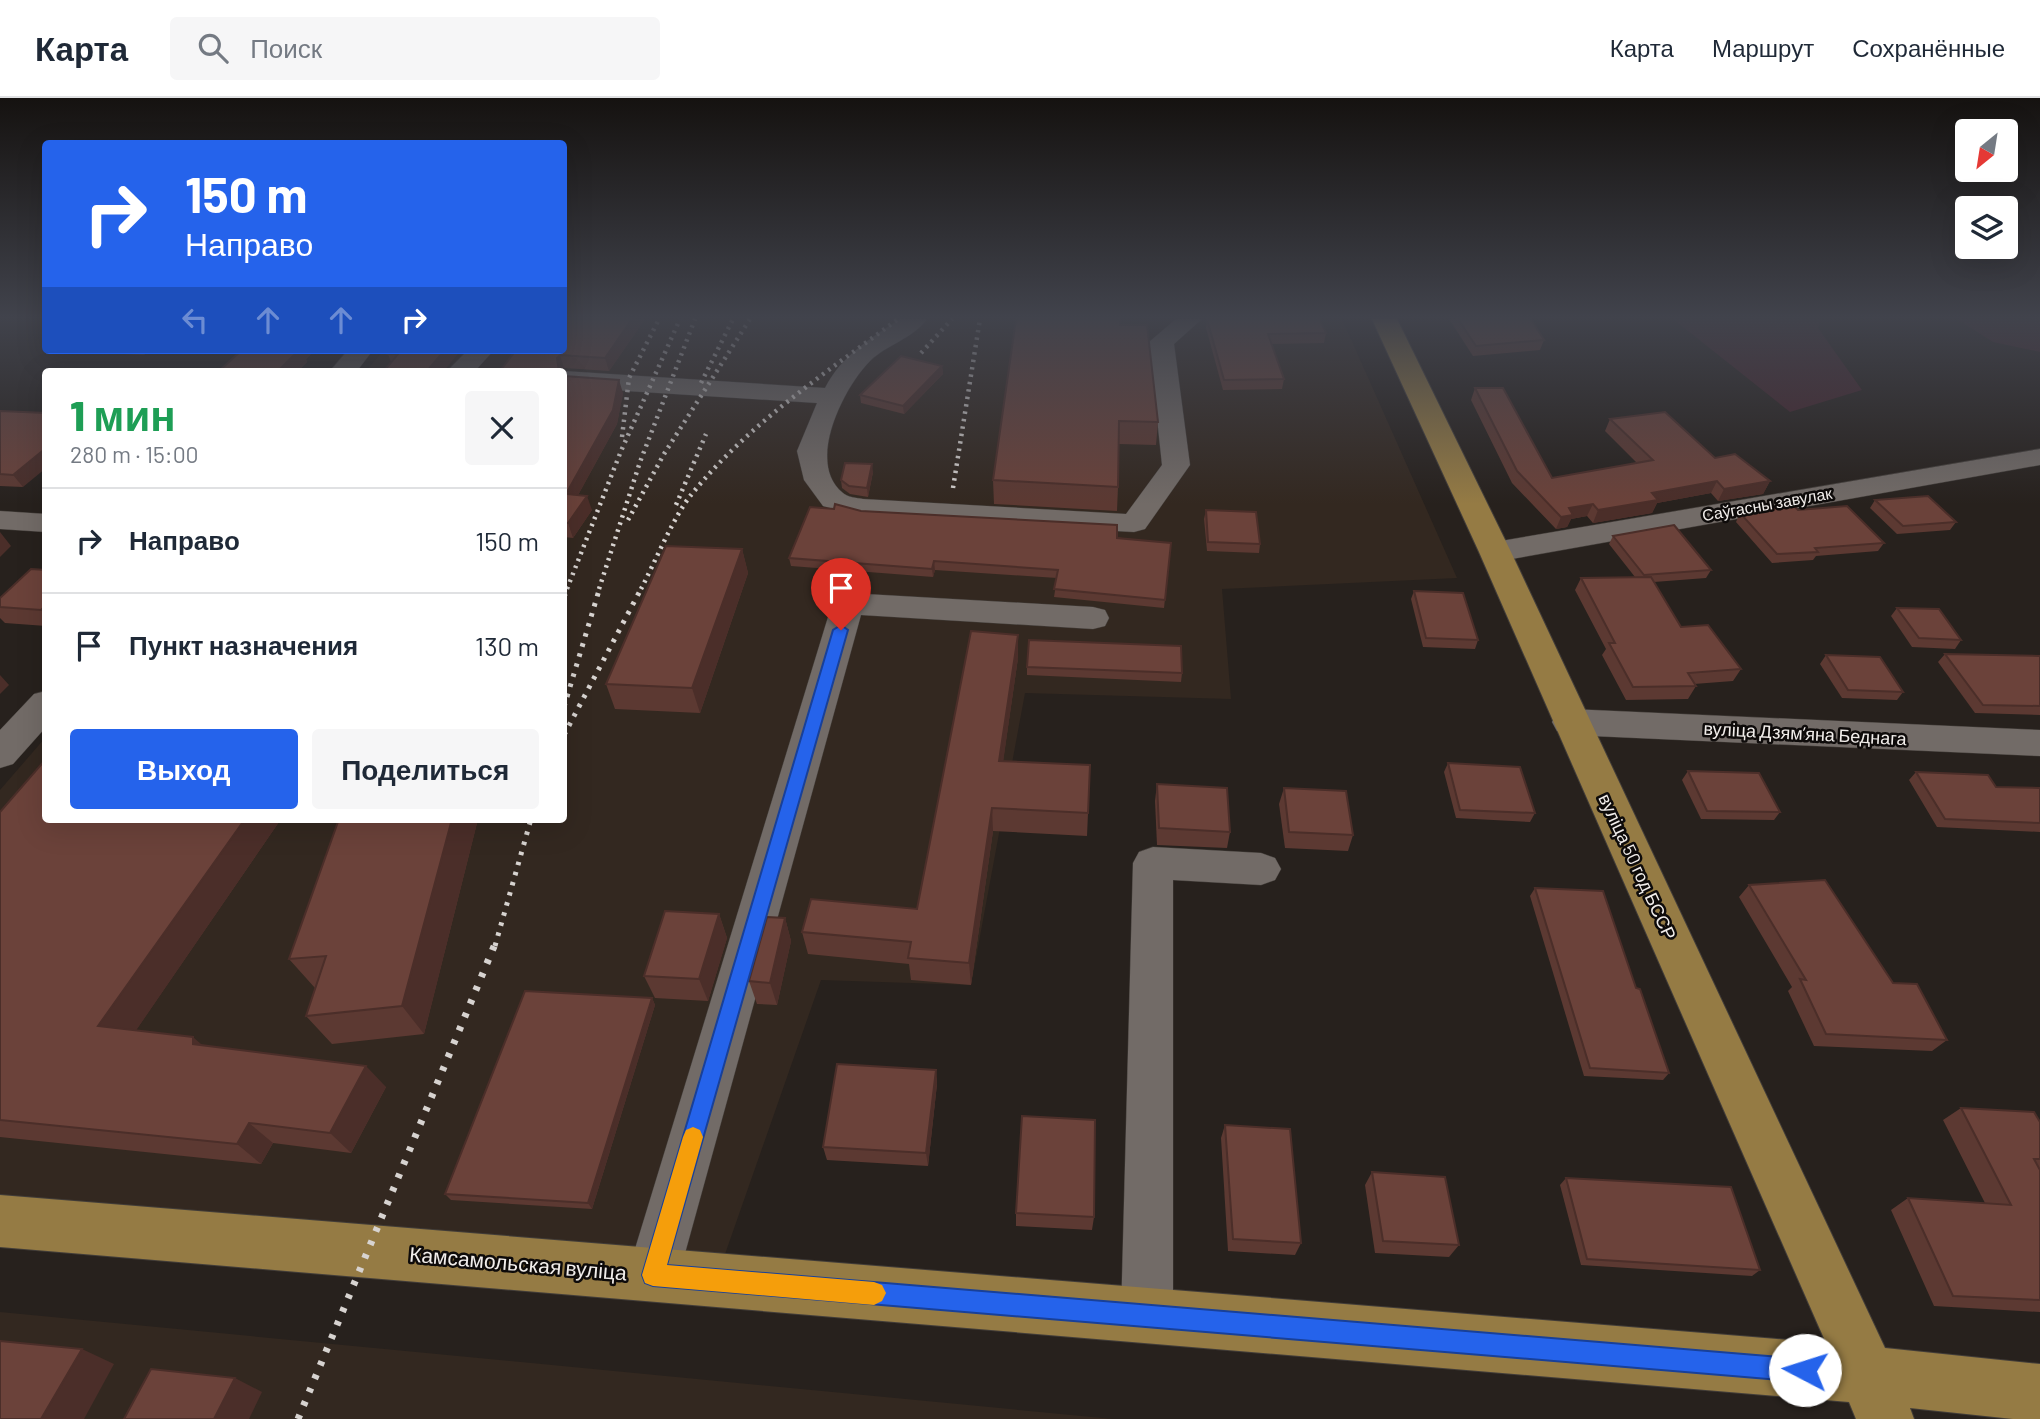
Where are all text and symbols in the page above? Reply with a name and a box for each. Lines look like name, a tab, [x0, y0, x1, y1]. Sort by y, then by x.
search box	[170, 17, 660, 80]
text: Карта	[35, 28, 128, 68]
icon: search	[194, 29, 232, 67]
text: Поиск	[250, 32, 322, 63]
text: Карта	[1610, 33, 1674, 62]
text: Маршрут	[1712, 33, 1814, 62]
text: Сохранённые	[1852, 33, 2005, 62]
north arrow	[1955, 119, 2018, 182]
map controls	[1955, 119, 2018, 259]
text: 150 m	[185, 164, 307, 223]
icon: right	[70, 168, 161, 259]
button: layers	[1955, 196, 2018, 259]
text: Направо	[185, 224, 313, 262]
icon: left	[176, 301, 214, 339]
icon: ahead	[249, 301, 287, 339]
icon: ahead	[322, 301, 360, 339]
icon: right	[395, 301, 433, 339]
text: 1 мин	[70, 389, 176, 439]
button: close	[465, 391, 539, 465]
text: 280 m · 15:00	[70, 440, 199, 468]
street label: Саўгасны завулак	[1700, 483, 1834, 524]
icon: right	[70, 522, 108, 560]
text: Направо	[129, 524, 240, 555]
text: 150 m	[475, 525, 539, 556]
pin	[811, 558, 871, 630]
icon: arrive	[822, 569, 860, 607]
icon: arrive	[70, 627, 108, 665]
text: Пункт назначения	[129, 629, 358, 660]
text: 130 m	[475, 630, 539, 661]
street label: вуліца Дзямʼяна Беднага	[1703, 717, 1908, 749]
button: Выход	[70, 729, 298, 809]
button: Поделиться	[312, 729, 539, 809]
street label: вуліца 50 год БССР	[1594, 790, 1681, 943]
street label: Камсамольская вуліца	[408, 1241, 628, 1284]
position arrow	[1768, 1333, 1842, 1407]

